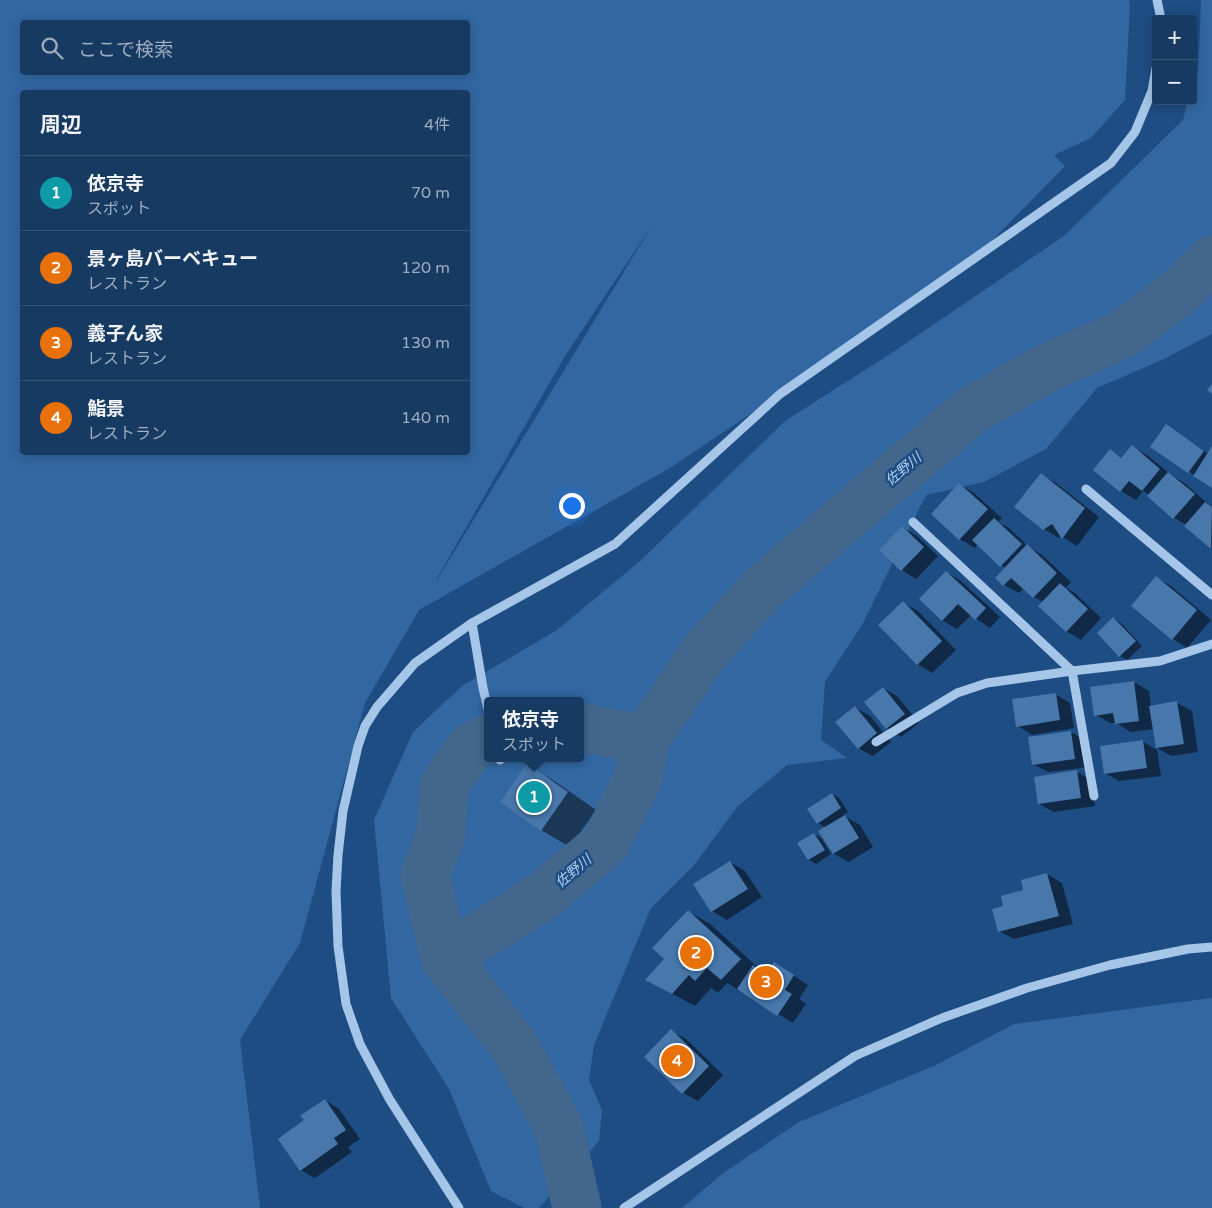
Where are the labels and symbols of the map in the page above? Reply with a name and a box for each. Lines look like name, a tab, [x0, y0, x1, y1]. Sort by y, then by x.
water label: 佐野川	[882, 448, 926, 489]
your location	[559, 493, 585, 519]
pin: 1	[518, 778, 550, 816]
water label: 佐野川	[552, 850, 596, 891]
pin: 2	[680, 934, 712, 972]
pin: 3	[750, 963, 782, 1001]
pin: 4	[661, 1042, 693, 1080]

